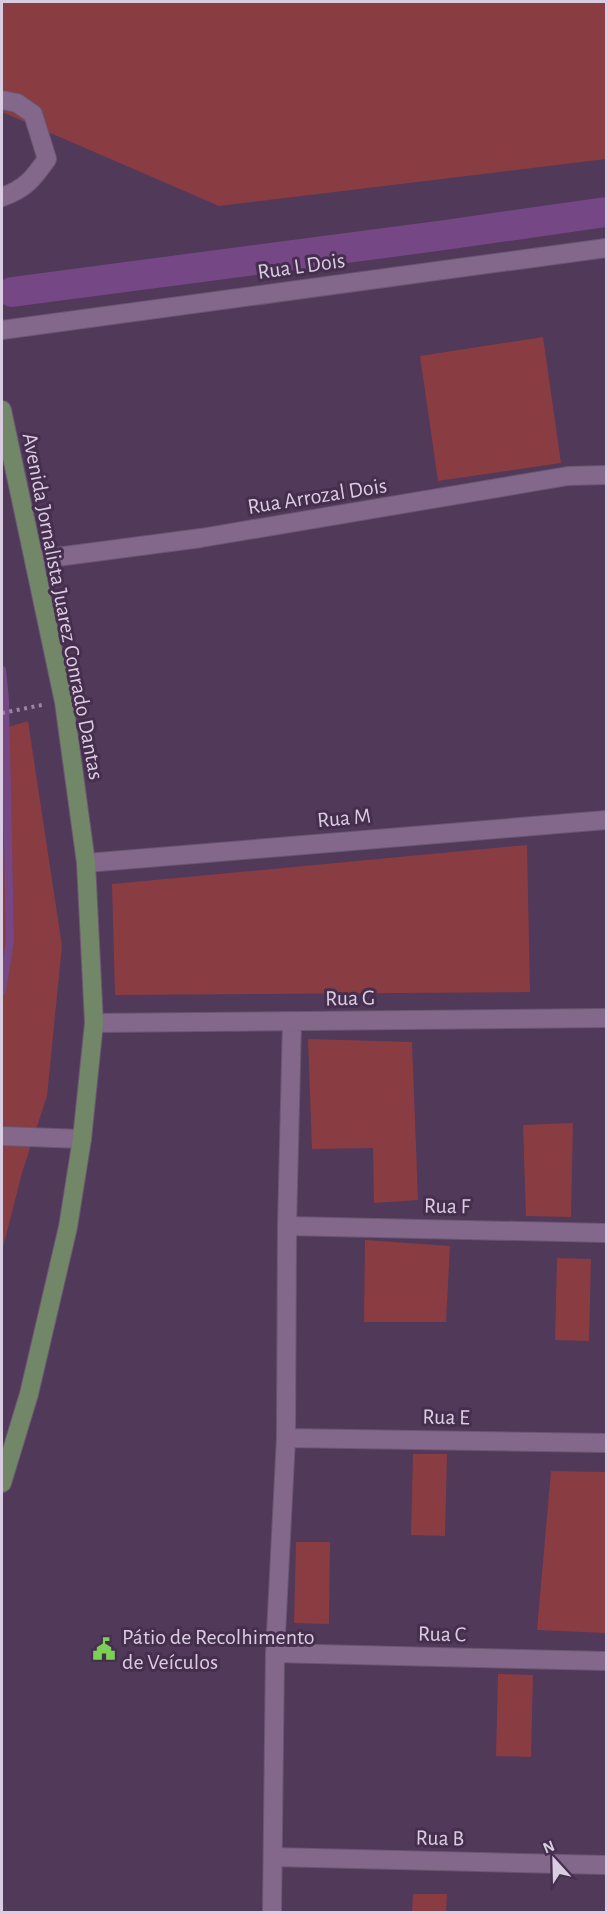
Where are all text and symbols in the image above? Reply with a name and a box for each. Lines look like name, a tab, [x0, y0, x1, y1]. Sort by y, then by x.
street label: Rua L Dois	[256, 249, 346, 283]
street label: Avenida Jornalista Juarez Conrado Dantas	[19, 431, 107, 781]
street label: Rua Arrozal Dois	[246, 474, 388, 518]
street label: Rua M	[316, 805, 372, 831]
street label: Rua G	[325, 987, 375, 1009]
street label: Rua F	[424, 1195, 471, 1217]
street label: Rua E	[422, 1406, 470, 1428]
street label: Rua C	[418, 1623, 466, 1645]
place label: Pátio de Recolhimento de Veículos	[122, 1626, 315, 1673]
public building icon: Pátio de Recolhimento de Veículos	[91, 1636, 117, 1662]
street label: Rua B	[415, 1827, 464, 1849]
north arrow	[524, 1830, 584, 1890]
text: N	[541, 1838, 557, 1857]

